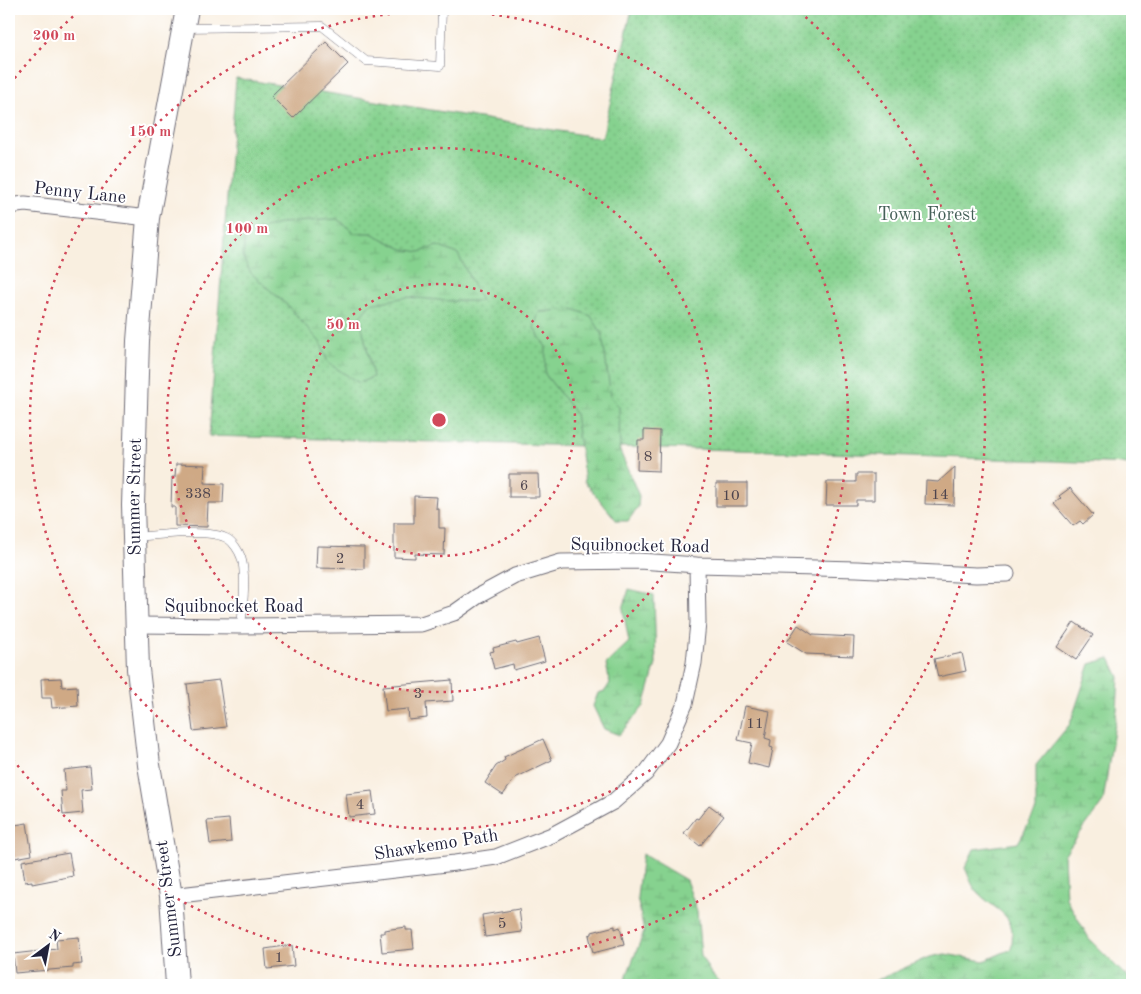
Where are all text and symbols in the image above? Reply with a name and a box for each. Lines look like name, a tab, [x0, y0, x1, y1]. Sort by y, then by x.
text: 200 m	[33, 29, 75, 44]
text: 150 m	[129, 125, 171, 140]
street label: Penny Lane	[33, 179, 127, 207]
park label: Town Forest	[878, 206, 976, 224]
text: 100 m	[226, 222, 268, 237]
text: 50 m	[326, 318, 360, 333]
centre of rings	[430, 411, 448, 429]
street label: Summer Street	[125, 438, 145, 556]
house number: 8	[644, 450, 652, 465]
house number: 6	[520, 479, 528, 494]
house number: 338	[185, 487, 211, 502]
house number: 14	[931, 488, 949, 503]
house number: 10	[722, 489, 740, 504]
street label: Squibnocket Road	[570, 536, 710, 556]
house number: 2	[336, 552, 344, 567]
street label: Squibnocket Road	[164, 598, 304, 616]
house number: 3	[414, 687, 422, 702]
house number: 11	[746, 717, 764, 732]
house number: 4	[356, 798, 364, 813]
street label: Shawkemo Path	[373, 826, 500, 864]
street label: Summer Street	[153, 839, 185, 958]
house number: 5	[498, 917, 506, 932]
north arrow	[22, 922, 72, 972]
text: N	[46, 927, 63, 945]
house number: 1	[275, 951, 283, 966]

